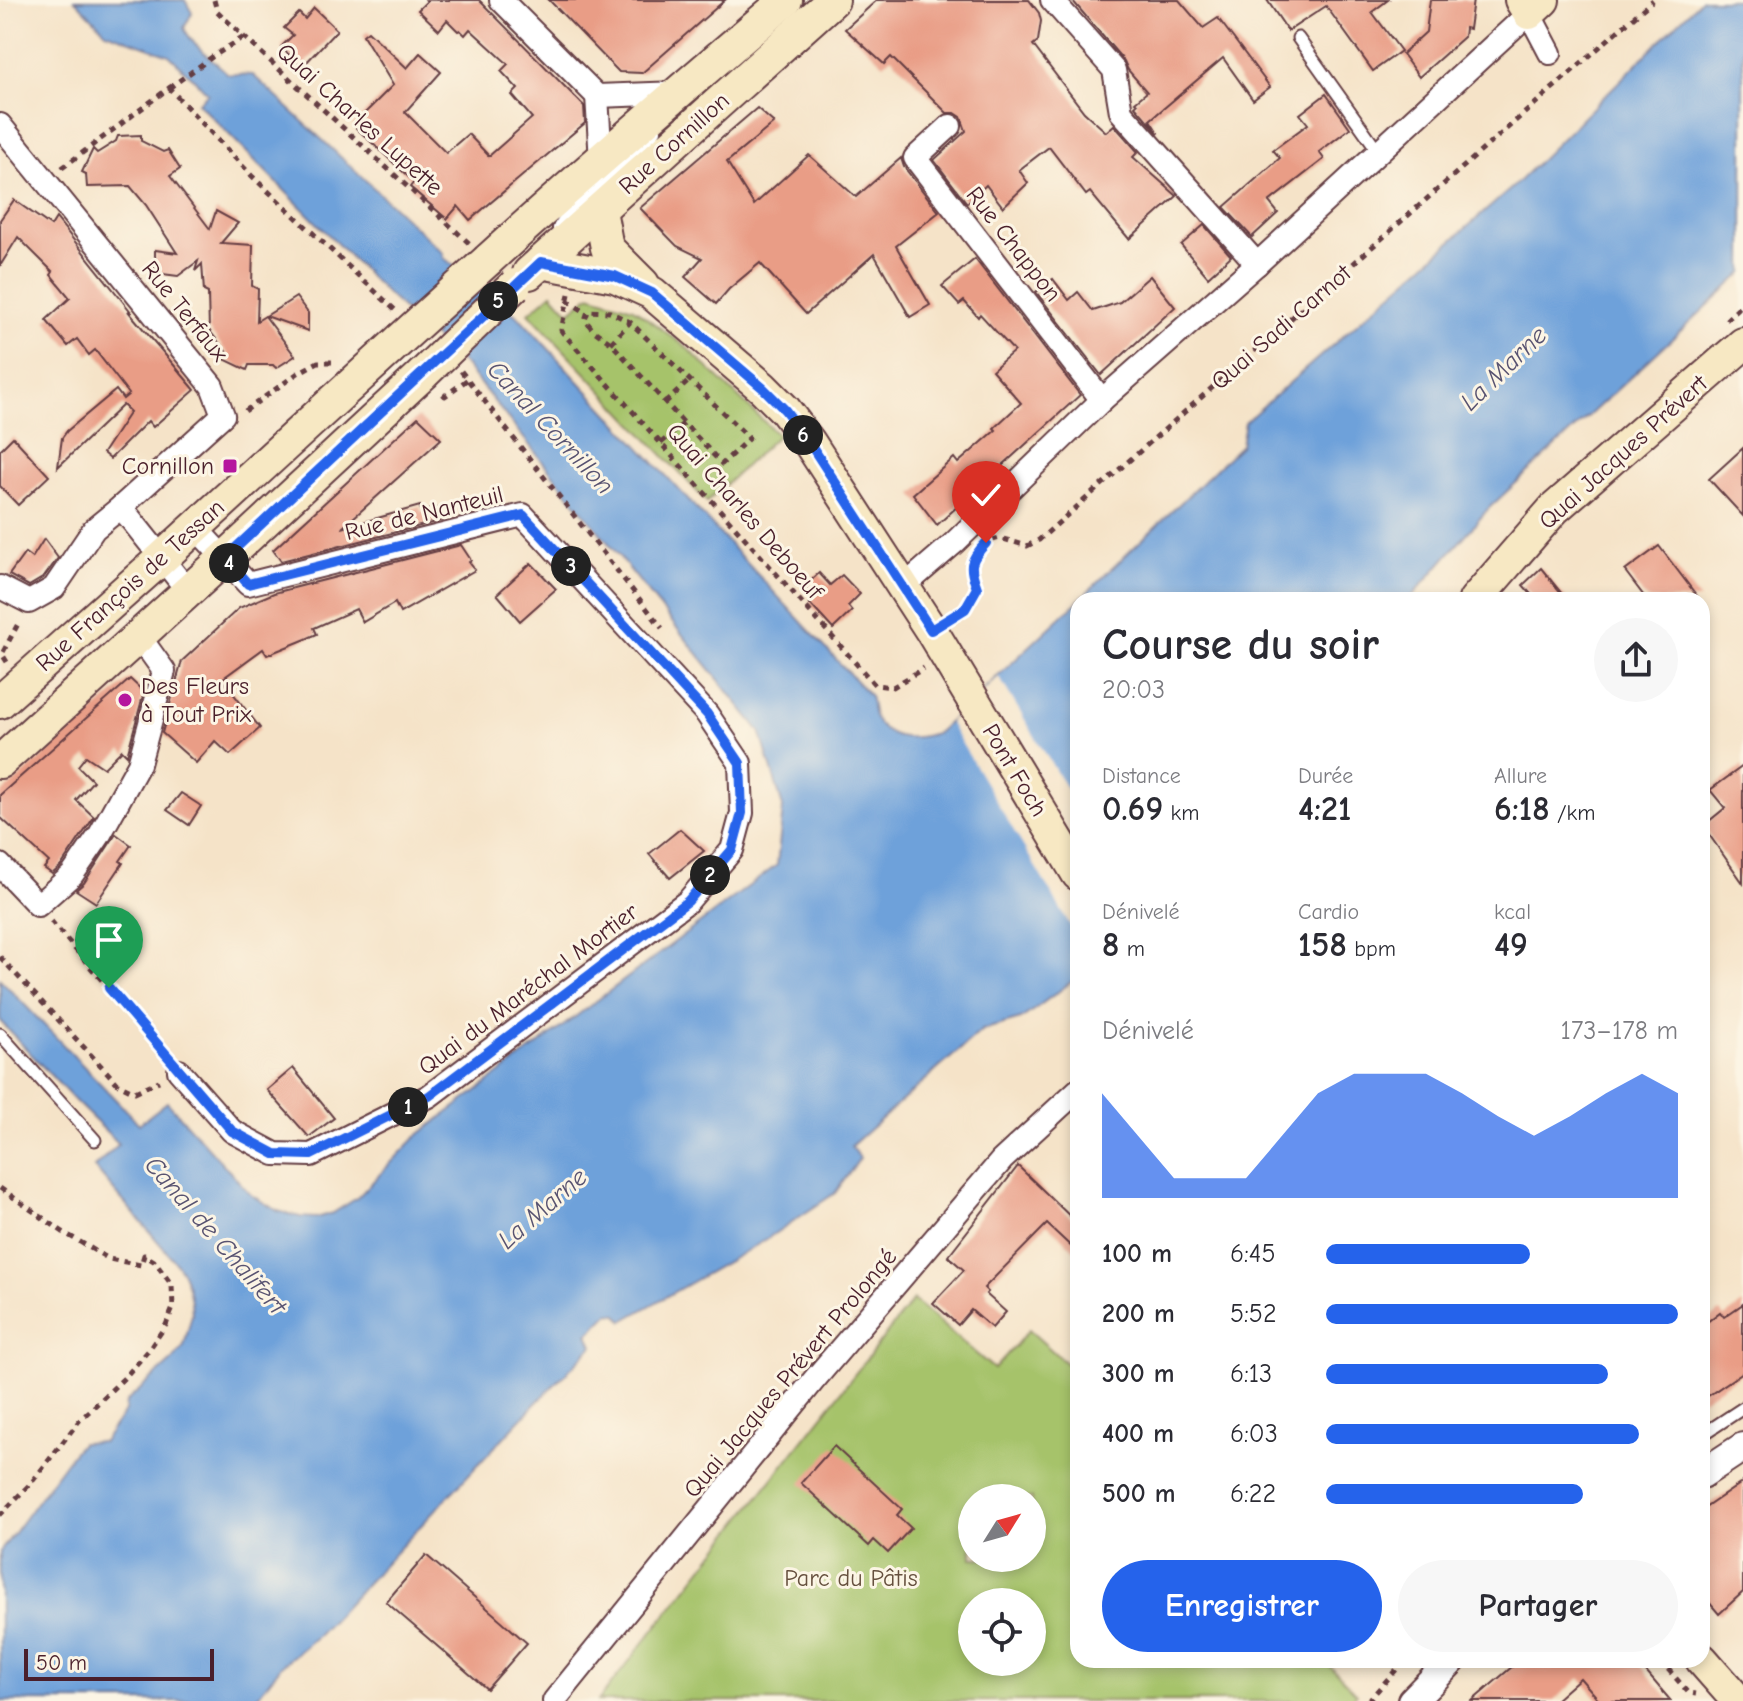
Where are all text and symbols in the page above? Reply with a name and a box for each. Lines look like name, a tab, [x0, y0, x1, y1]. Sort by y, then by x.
street label: Quai Charles Lupette	[271, 37, 449, 201]
street label: Rue Cornillon	[613, 86, 735, 200]
street label: Rue Chappon	[960, 181, 1068, 307]
street label: Rue Terfaux	[136, 255, 234, 367]
street label: Quai Sadi Carnot	[1205, 258, 1358, 395]
pin: 5	[478, 281, 518, 321]
text: 5	[492, 288, 504, 314]
water label: La Marne	[1454, 320, 1553, 417]
water label: Canal Cornillon	[481, 355, 620, 501]
street label: Quai Jacques Prévert	[1533, 368, 1714, 535]
pin: 6	[783, 415, 823, 455]
street label: Quai Charles Deboeuf	[661, 417, 830, 606]
text: 6	[797, 422, 809, 448]
place label: Cornillon	[122, 452, 214, 480]
marker: Cornillon	[221, 457, 239, 475]
pin	[952, 461, 1020, 543]
icon: check	[964, 473, 1008, 517]
street label: Rue de Nanteuil	[342, 480, 506, 546]
street label: Rue François de Tessan	[30, 493, 230, 677]
pin: 4	[209, 543, 249, 583]
pin: 3	[551, 546, 591, 586]
text: 4	[224, 550, 234, 576]
text: 3	[566, 553, 576, 579]
button: share	[1594, 618, 1678, 702]
text: Course du soir	[1102, 619, 1379, 670]
place label: Des Fleurs à Tout Prix	[141, 672, 252, 728]
text: 20:03	[1102, 675, 1165, 705]
marker: Des Fleurs à Tout Prix	[116, 691, 134, 709]
street label: Pont Foch	[977, 719, 1053, 821]
text: Distance	[1102, 763, 1181, 789]
text: Durée	[1298, 763, 1353, 789]
text: Allure	[1494, 763, 1547, 789]
text: 0.69	[1102, 789, 1163, 829]
text: 4:21	[1298, 789, 1351, 829]
text: 6:18	[1494, 789, 1550, 829]
text: km	[1163, 800, 1199, 826]
text: /km	[1550, 800, 1595, 826]
pin: 2	[690, 855, 730, 895]
text: 2	[705, 862, 715, 888]
street label: Quai du Maréchal Mortier	[413, 897, 644, 1081]
text: Dénivelé	[1102, 899, 1180, 925]
text: Cardio	[1298, 899, 1359, 925]
text: kcal	[1494, 899, 1531, 925]
pin	[75, 906, 143, 988]
icon: arrive	[87, 918, 131, 962]
text: 8	[1102, 925, 1119, 965]
text: 158	[1298, 925, 1347, 965]
text: 49	[1494, 925, 1528, 965]
text: m	[1119, 936, 1145, 962]
text: bpm	[1347, 936, 1396, 962]
text: Dénivelé	[1102, 1016, 1194, 1046]
text: 173–178 m	[1561, 1016, 1678, 1046]
pin: 1	[388, 1087, 428, 1127]
text: 1	[404, 1094, 412, 1120]
water label: Canal de Chalifert	[138, 1150, 293, 1322]
water label: La Marne	[492, 1162, 593, 1255]
text: 100 m	[1102, 1239, 1172, 1269]
text: 6:45	[1230, 1239, 1275, 1269]
street label: Quai Jacques Prévert Prolongé	[678, 1243, 902, 1503]
text: 200 m	[1102, 1299, 1175, 1329]
text: 5:52	[1230, 1299, 1277, 1329]
text: 300 m	[1102, 1359, 1175, 1389]
text: 6:13	[1230, 1359, 1272, 1389]
text: 400 m	[1102, 1419, 1174, 1449]
text: 6:03	[1230, 1419, 1278, 1449]
text: 500 m	[1102, 1479, 1176, 1509]
text: 6:22	[1230, 1479, 1276, 1509]
north arrow	[958, 1484, 1046, 1572]
map controls	[958, 1484, 1046, 1676]
button: Enregistrer	[1102, 1560, 1382, 1652]
button: Partager	[1398, 1560, 1678, 1652]
park label: Parc du Pâtis	[784, 1564, 918, 1592]
button: locate	[958, 1588, 1046, 1676]
scale bar	[24, 1645, 214, 1681]
text: 50 m	[36, 1650, 87, 1676]

